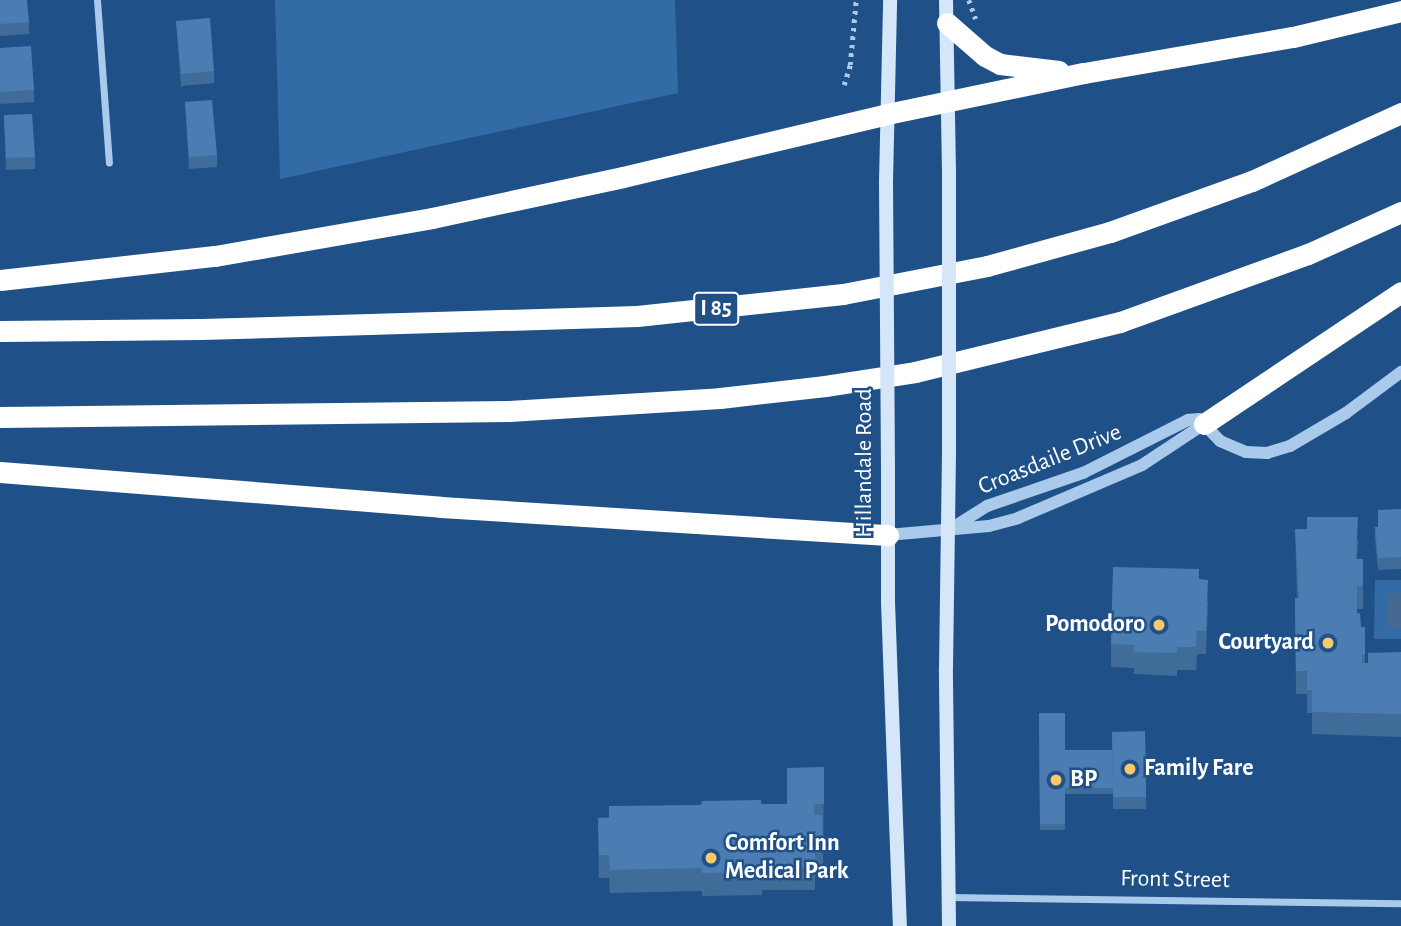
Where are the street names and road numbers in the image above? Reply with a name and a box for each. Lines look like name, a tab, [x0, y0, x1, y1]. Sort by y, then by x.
road number: I 85	[692, 290, 740, 328]
street label: Hillandale Road	[851, 388, 879, 538]
street label: Croasdaile Drive	[974, 418, 1126, 502]
street label: Front Street	[1120, 865, 1230, 895]

